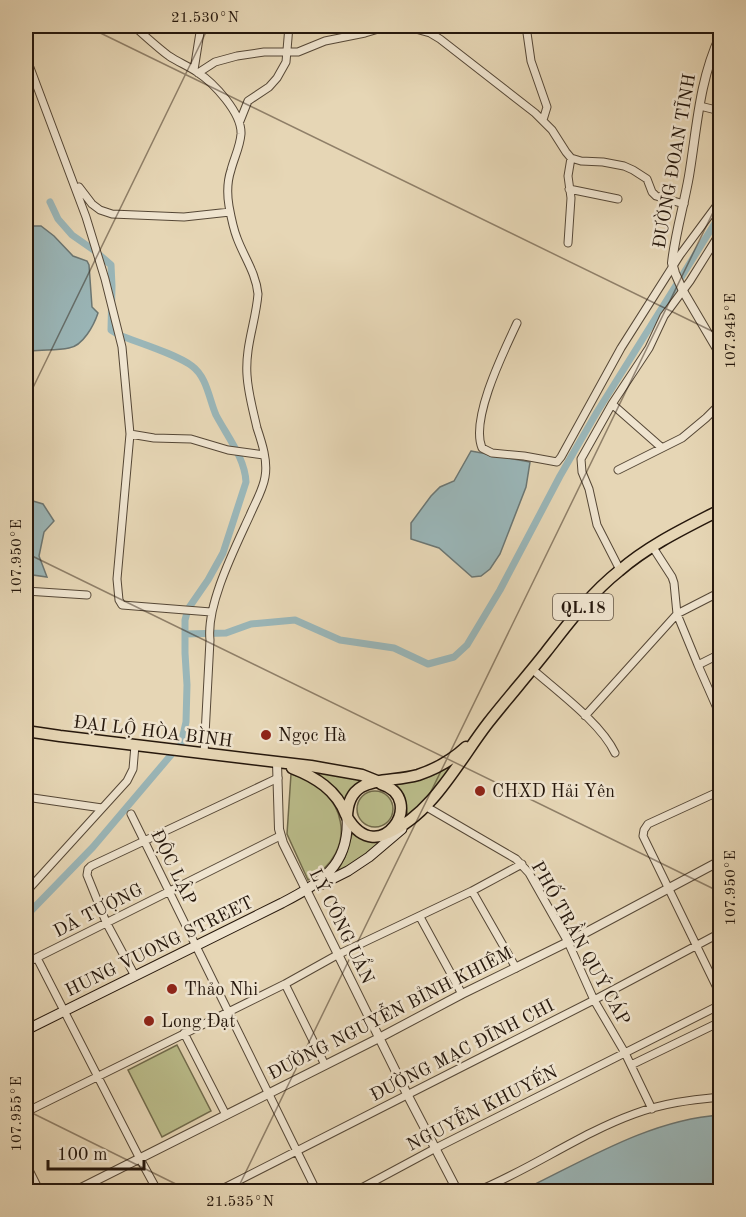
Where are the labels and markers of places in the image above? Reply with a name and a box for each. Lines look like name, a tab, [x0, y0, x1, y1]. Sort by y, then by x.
place label: Ngọc Hà	[278, 727, 347, 745]
marker: Ngọc Hà	[259, 728, 273, 742]
place label: CHXD Hải Yên	[492, 783, 615, 801]
marker: CHXD Hải Yên	[473, 784, 487, 798]
place label: Thảo Nhi	[184, 981, 258, 999]
marker: Thảo Nhi	[165, 982, 179, 996]
place label: Long Đạt	[161, 1013, 235, 1031]
marker: Long Đạt	[142, 1014, 156, 1028]

